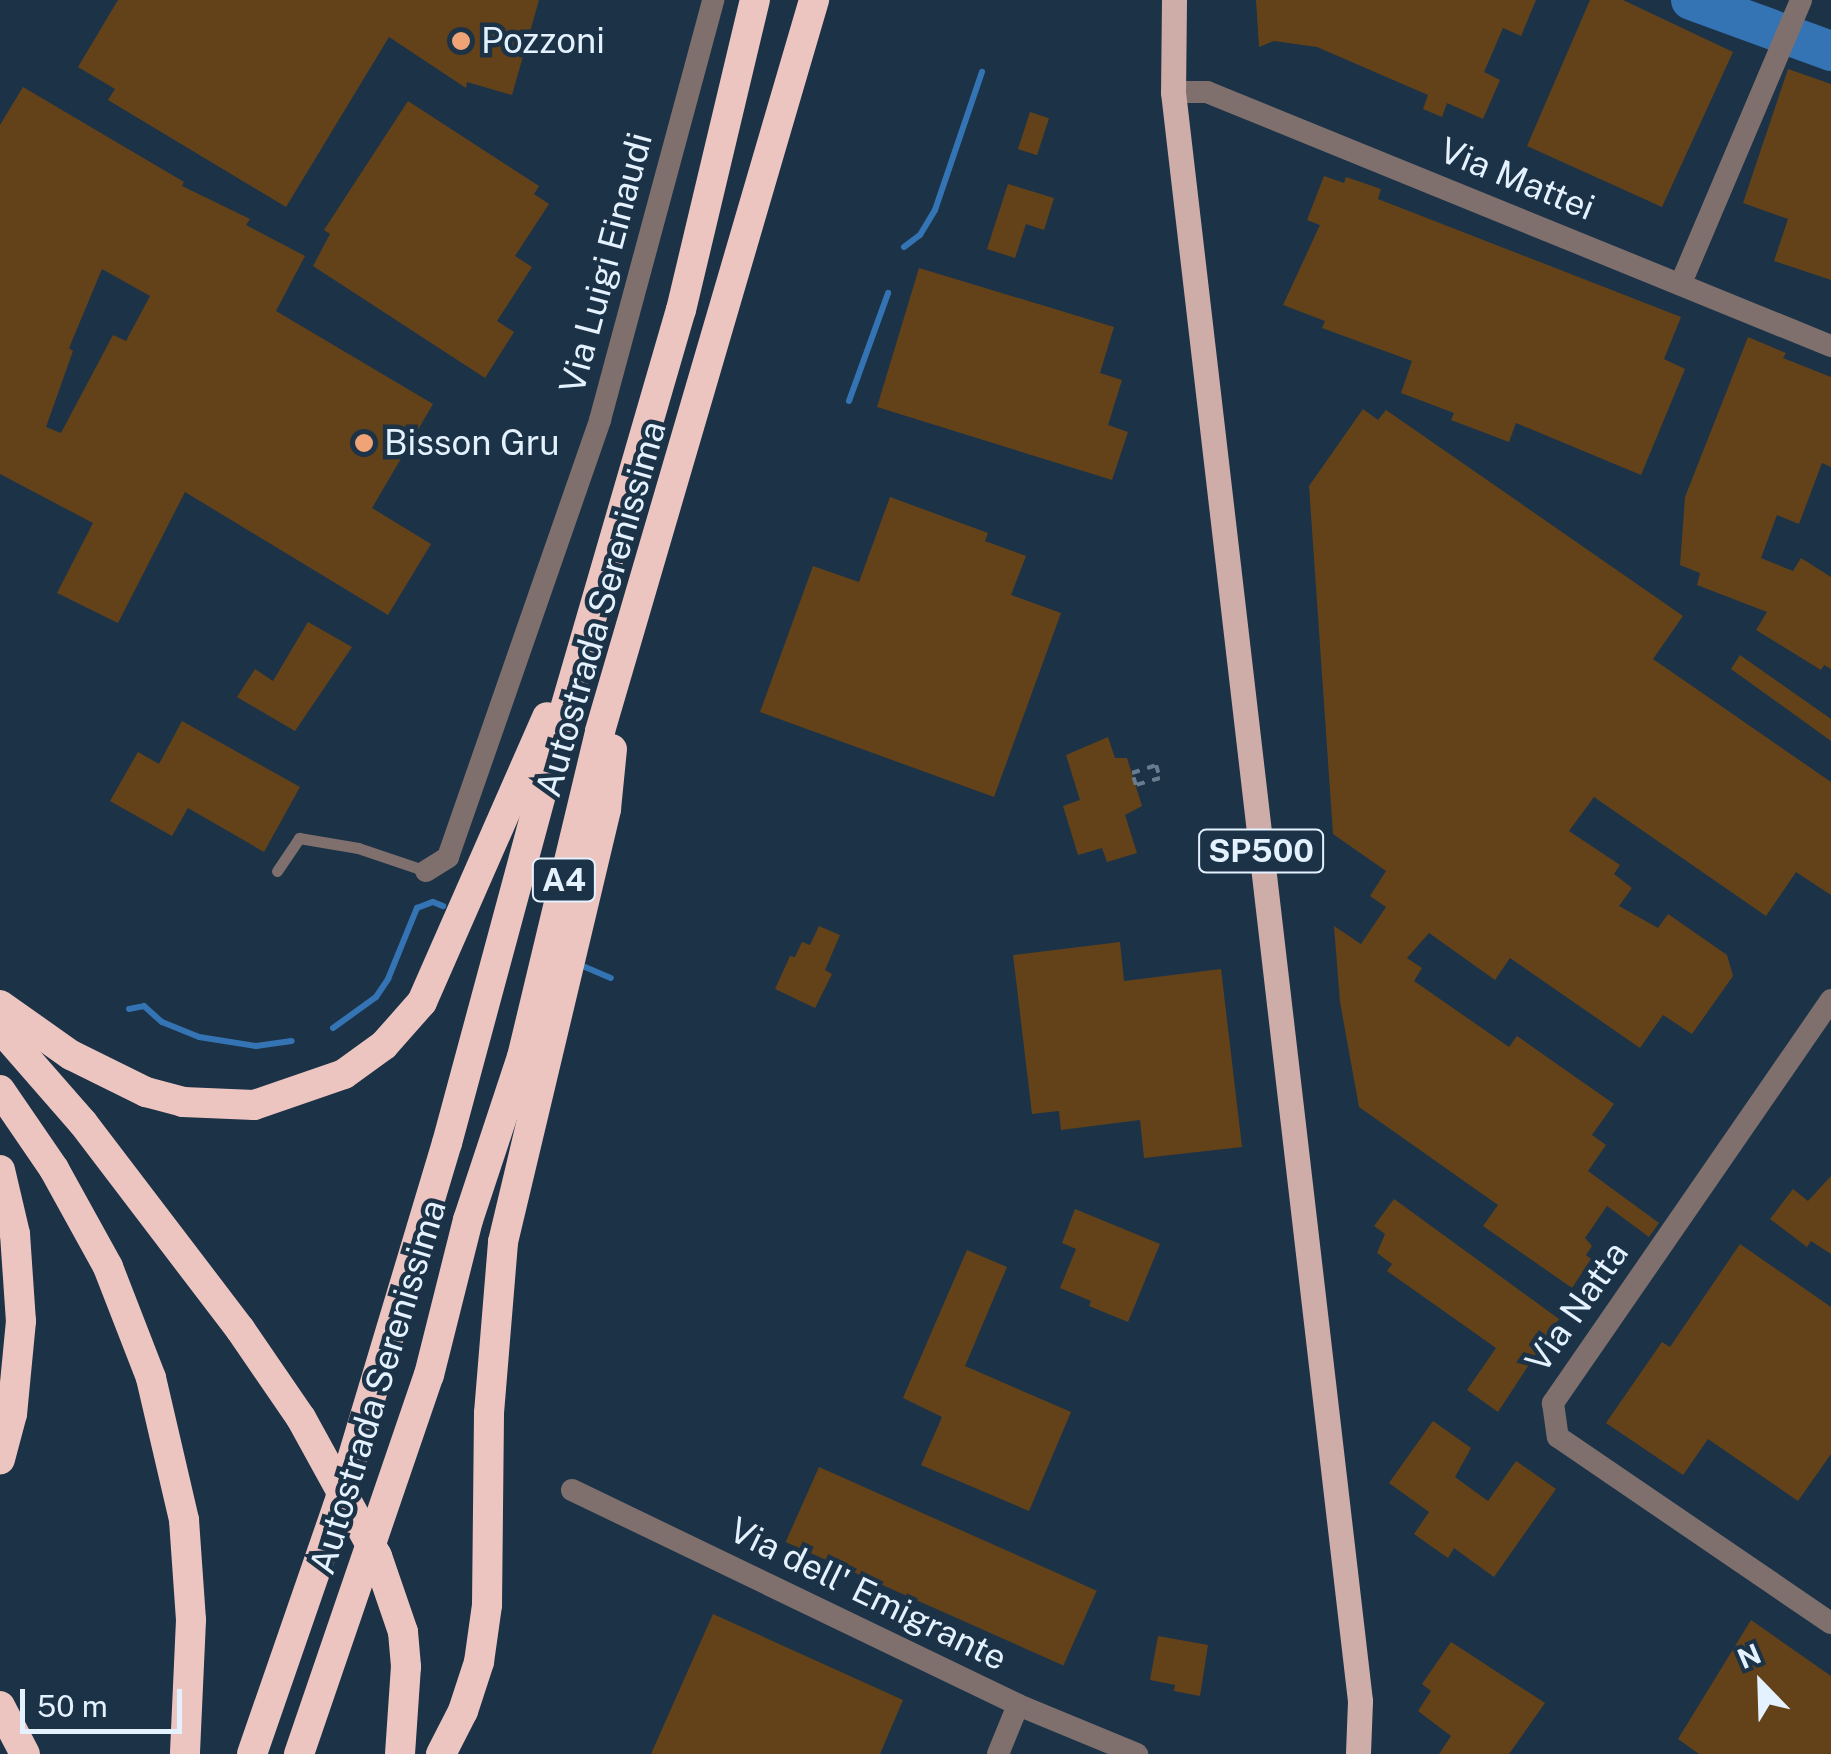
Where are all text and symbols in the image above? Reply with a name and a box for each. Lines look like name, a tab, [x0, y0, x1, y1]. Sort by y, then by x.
place label: Pozzoni	[481, 20, 605, 62]
marker: Pozzoni	[450, 30, 472, 52]
street label: Via Luigi Einaudi	[551, 128, 661, 398]
street label: Via Mattei	[1434, 129, 1600, 229]
street label: Autostrada Serenissima	[527, 416, 675, 802]
place label: Bisson Gru	[384, 422, 560, 464]
marker: Bisson Gru	[353, 432, 375, 454]
road number: SP500	[1196, 824, 1326, 878]
road number: A4	[532, 853, 596, 907]
street label: Autostrada Serenissima	[301, 1195, 455, 1579]
street label: Via Natta	[1517, 1234, 1637, 1380]
street label: Via dell' Emigrante	[722, 1509, 1014, 1679]
north arrow	[1711, 1634, 1811, 1734]
text: N	[1733, 1636, 1766, 1675]
scale bar	[25, 1669, 188, 1731]
text: 50 m	[37, 1688, 108, 1724]

